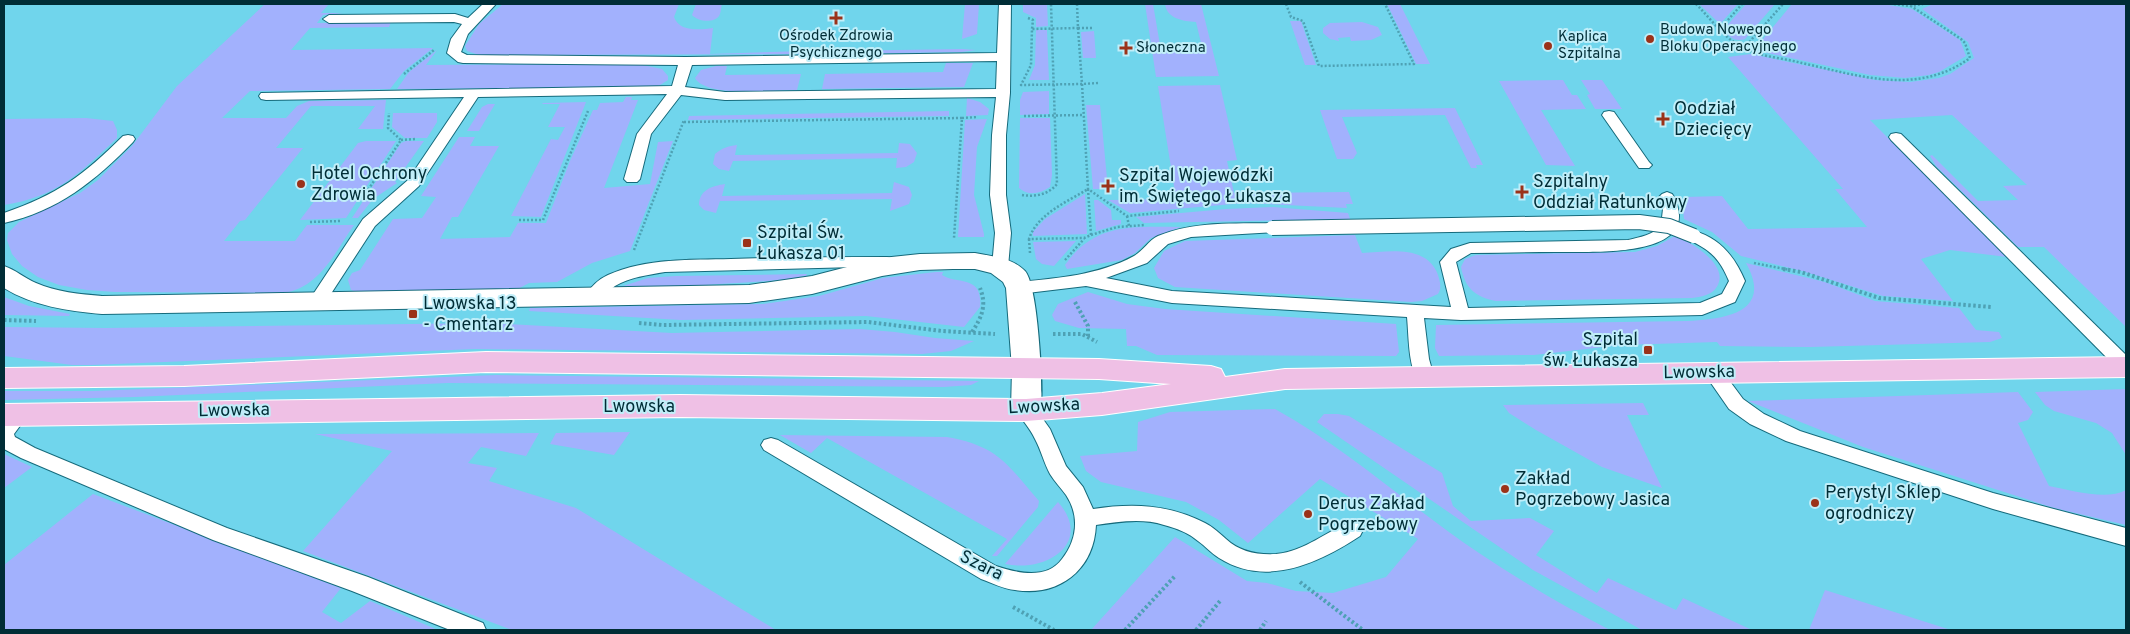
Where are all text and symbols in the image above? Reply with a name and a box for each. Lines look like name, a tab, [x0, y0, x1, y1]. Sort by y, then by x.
marker: Ośrodek Zdrowia Psychicznego	[829, 11, 843, 25]
place label: Budowa Nowego Bloku Operacyjnego	[1660, 21, 1797, 57]
place label: Ośrodek Zdrowia Psychicznego	[779, 27, 893, 63]
place label: Kaplica Szpitalna	[1558, 28, 1621, 64]
marker: Budowa Nowego Bloku Operacyjnego	[1644, 33, 1656, 45]
place label: Słoneczna	[1136, 39, 1206, 58]
marker: Kaplica Szpitalna	[1542, 40, 1554, 52]
marker: Słoneczna	[1120, 42, 1132, 54]
place label: Oodział Dziecięcy	[1674, 98, 1752, 142]
marker: Oodział Dziecięcy	[1656, 112, 1670, 126]
place label: Hotel Ochrony Zdrowia	[311, 163, 427, 207]
place label: Szpital Wojewódzki im. Świętego Łukasza	[1119, 165, 1291, 209]
place label: Szpitalny Oddział Ratunkowy	[1533, 171, 1687, 215]
marker: Hotel Ochrony Zdrowia	[295, 178, 307, 190]
marker: Szpital Wojewódzki im. Świętego Łukasza	[1101, 179, 1115, 193]
marker: Szpitalny Oddział Ratunkowy	[1515, 185, 1529, 199]
place label: Szpital Św. Łukasza 01	[757, 220, 845, 266]
marker: Szpital Św. Łukasza 01	[741, 237, 753, 249]
place label: Lwowska 13 - Cmentarz	[423, 293, 517, 337]
marker: Lwowska 13 - Cmentarz	[407, 308, 419, 320]
place label: Szpital św. Łukasza	[1544, 329, 1638, 373]
marker: Szpital św. Łukasza	[1642, 344, 1654, 356]
street label: Lwowska	[1663, 361, 1735, 385]
street label: Lwowska	[1008, 394, 1080, 420]
street label: Lwowska	[603, 396, 675, 419]
street label: Lwowska	[198, 399, 270, 423]
place label: Zakład Pogrzebowy Jasica	[1515, 468, 1670, 512]
place label: Perystyl Sklep ogrodniczy	[1825, 482, 1941, 526]
marker: Zakład Pogrzebowy Jasica	[1499, 483, 1511, 495]
place label: Derus Zakład Pogrzebowy	[1318, 493, 1425, 537]
marker: Perystyl Sklep ogrodniczy	[1809, 497, 1821, 509]
marker: Derus Zakład Pogrzebowy	[1302, 508, 1314, 520]
street label: Szara	[955, 546, 1007, 586]

